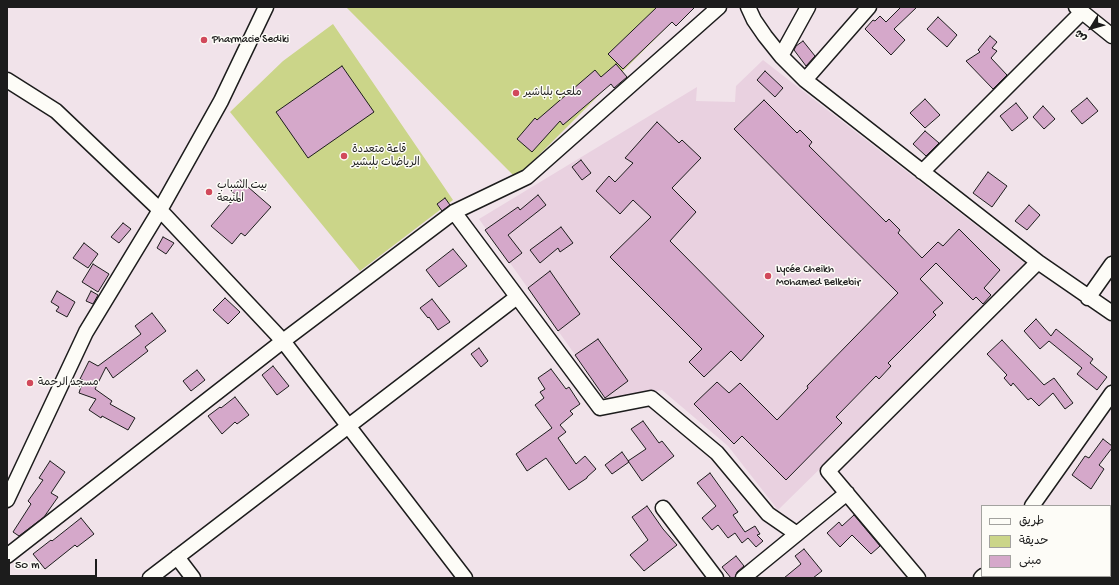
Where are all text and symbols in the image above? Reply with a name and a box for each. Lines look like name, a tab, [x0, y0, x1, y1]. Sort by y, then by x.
north arrow	[1071, 8, 1111, 48]
text: ش	[1073, 27, 1090, 44]
place label: Pharmacie Sediki	[212, 33, 289, 47]
marker: Pharmacie Sediki	[199, 35, 209, 45]
place label: ملعب بلباشير	[524, 86, 582, 100]
marker: ملعب بلباشير	[511, 88, 521, 98]
place label: قاعة متعددة الرياضات بلبشير	[352, 143, 420, 169]
marker: قاعة متعددة الرياضات بلبشير	[339, 151, 349, 161]
place label: بيت الشباب المنيعة	[217, 179, 267, 205]
marker: بيت الشباب المنيعة	[204, 187, 214, 197]
place label: Lycée Cheikh Mohamed Belkebir	[776, 263, 860, 289]
marker: Lycée Cheikh Mohamed Belkebir	[763, 271, 773, 281]
place label: مسجد الرحمة	[38, 376, 99, 390]
marker: مسجد الرحمة	[25, 378, 35, 388]
legend	[981, 505, 1111, 577]
text: طريق	[1019, 515, 1044, 529]
text: حديقة	[1019, 535, 1048, 549]
scale bar	[10, 551, 99, 577]
text: مبنى	[1019, 555, 1042, 569]
text: 50 m	[15, 559, 40, 573]

